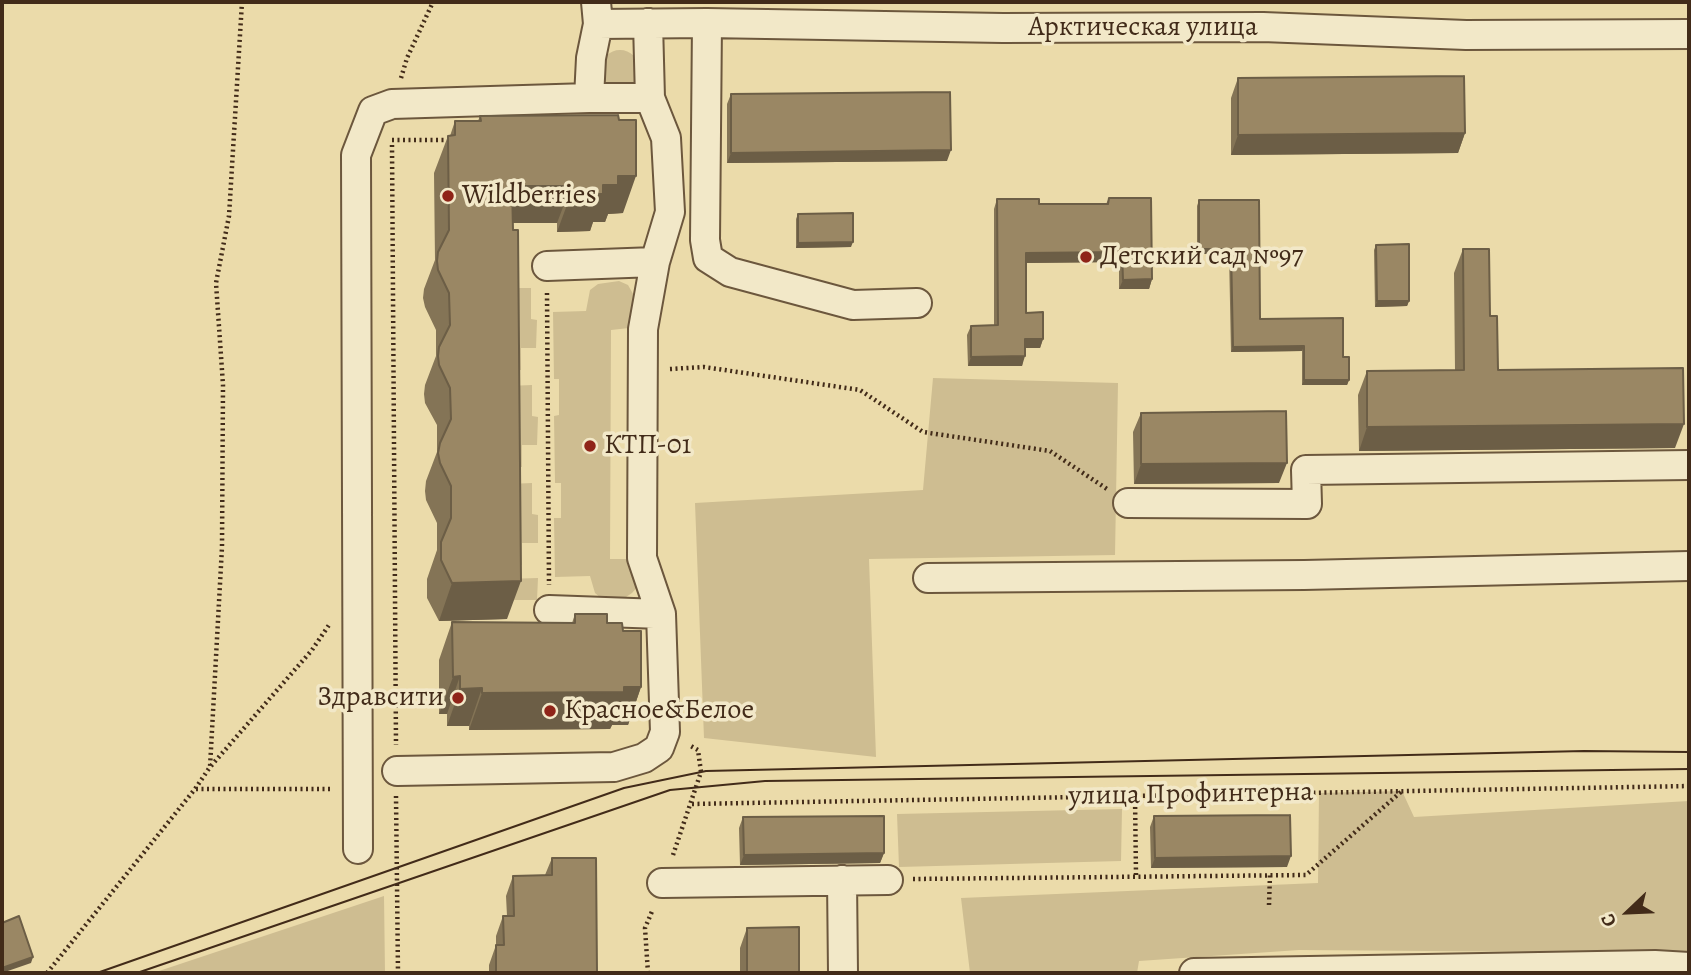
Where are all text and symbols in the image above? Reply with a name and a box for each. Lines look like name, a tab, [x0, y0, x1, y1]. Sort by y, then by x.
street label: Арктическая улица	[1028, 11, 1258, 45]
place label: Wildberries	[462, 179, 597, 213]
marker: Wildberries	[440, 188, 456, 204]
place label: Детский сад №97	[1100, 240, 1303, 274]
marker: Детский сад №97	[1078, 249, 1094, 265]
place label: КТП-01	[604, 429, 691, 463]
marker: КТП-01	[582, 438, 598, 454]
place label: Здравсити	[317, 681, 444, 715]
marker: Здравсити	[450, 690, 466, 706]
place label: Красное&Белое	[564, 694, 754, 728]
marker: Красное&Белое	[542, 703, 558, 719]
street label: улица Профинтерна	[1068, 776, 1314, 814]
north arrow	[1593, 877, 1663, 947]
text: С	[1594, 910, 1623, 931]

